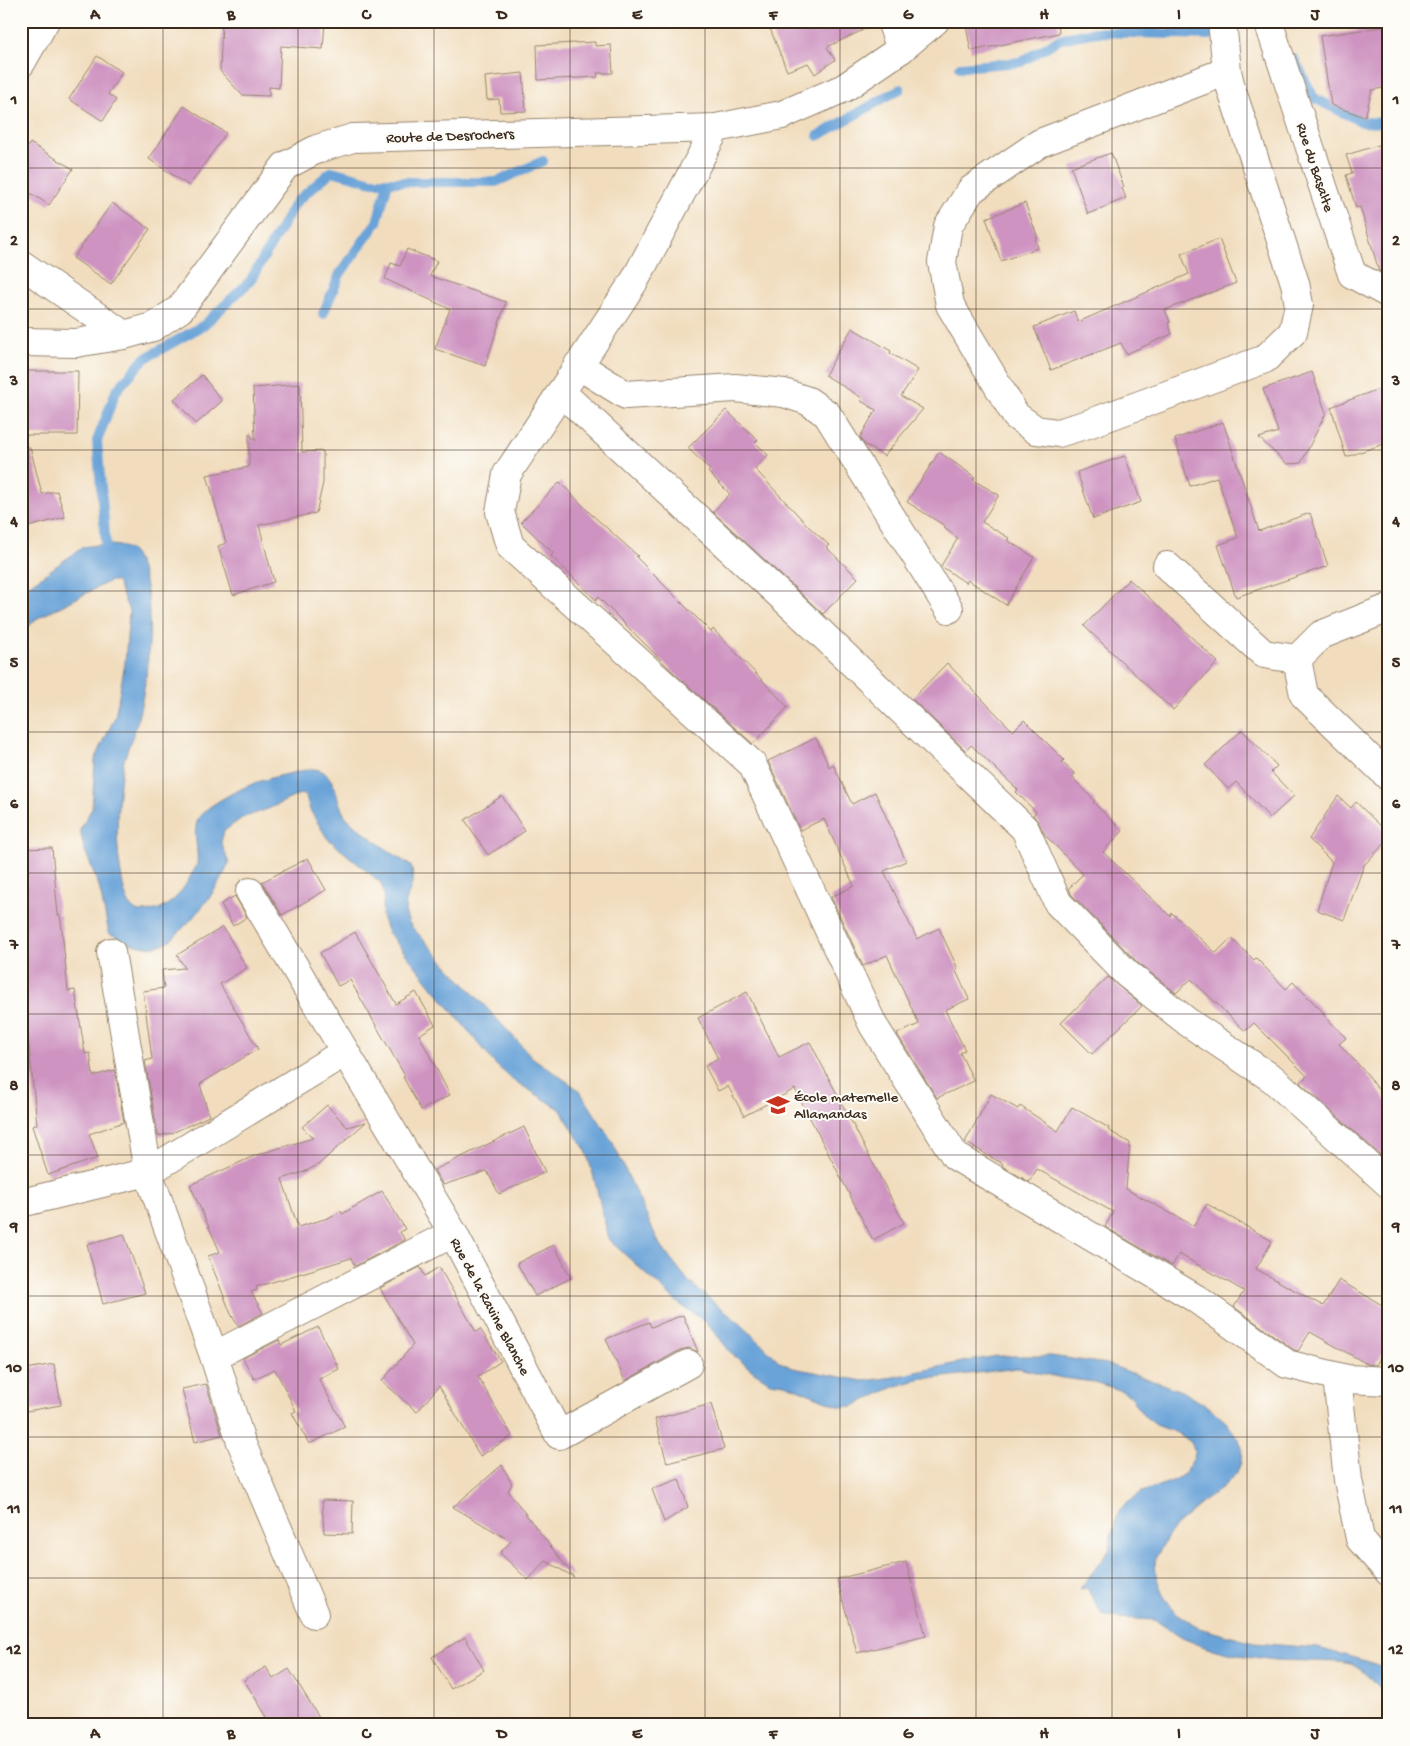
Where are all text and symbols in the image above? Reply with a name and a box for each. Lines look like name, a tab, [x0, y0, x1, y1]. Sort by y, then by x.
text: A	[89, 7, 101, 26]
text: B	[226, 7, 236, 26]
text: C	[361, 7, 372, 26]
text: D	[495, 7, 508, 26]
text: E	[632, 7, 643, 26]
text: F	[768, 7, 779, 26]
text: G	[903, 7, 914, 26]
text: H	[1039, 7, 1049, 26]
text: I	[1177, 7, 1181, 26]
text: J	[1310, 7, 1321, 26]
text: 1	[10, 92, 17, 111]
text: 1	[1392, 92, 1399, 111]
street label: Rue du Basalte	[1291, 121, 1337, 215]
street label: Route de Desrochers	[386, 126, 515, 148]
text: 2	[10, 233, 18, 252]
text: 2	[1392, 233, 1400, 252]
text: 3	[9, 373, 18, 392]
text: 3	[1391, 373, 1400, 392]
text: 4	[9, 514, 18, 533]
text: 4	[1391, 514, 1400, 533]
text: 5	[10, 655, 19, 674]
text: 5	[1392, 655, 1401, 674]
text: 6	[10, 796, 19, 815]
text: 6	[1392, 796, 1401, 815]
text: 7	[9, 937, 19, 956]
text: 7	[1391, 937, 1401, 956]
text: 8	[10, 1078, 19, 1097]
text: 8	[1392, 1078, 1401, 1097]
place label: École maternelle Allamandas	[794, 1089, 898, 1124]
school or university icon: École maternelle Allamandas	[765, 1092, 791, 1118]
text: 9	[9, 1219, 18, 1238]
text: 9	[1391, 1219, 1400, 1238]
street label: Rue de la Ravine Blanche	[445, 1235, 533, 1379]
text: 10	[5, 1360, 22, 1379]
text: 10	[1387, 1360, 1404, 1379]
text: 11	[7, 1501, 20, 1520]
text: 11	[1389, 1501, 1402, 1520]
text: 12	[6, 1642, 21, 1661]
text: 12	[1388, 1642, 1403, 1661]
text: A	[89, 1726, 101, 1745]
text: B	[226, 1726, 236, 1745]
text: C	[361, 1726, 372, 1745]
text: D	[495, 1726, 508, 1745]
text: E	[632, 1726, 643, 1745]
text: F	[768, 1726, 779, 1745]
text: G	[903, 1726, 914, 1745]
text: H	[1039, 1726, 1049, 1745]
text: I	[1177, 1726, 1181, 1745]
text: J	[1310, 1726, 1321, 1745]

